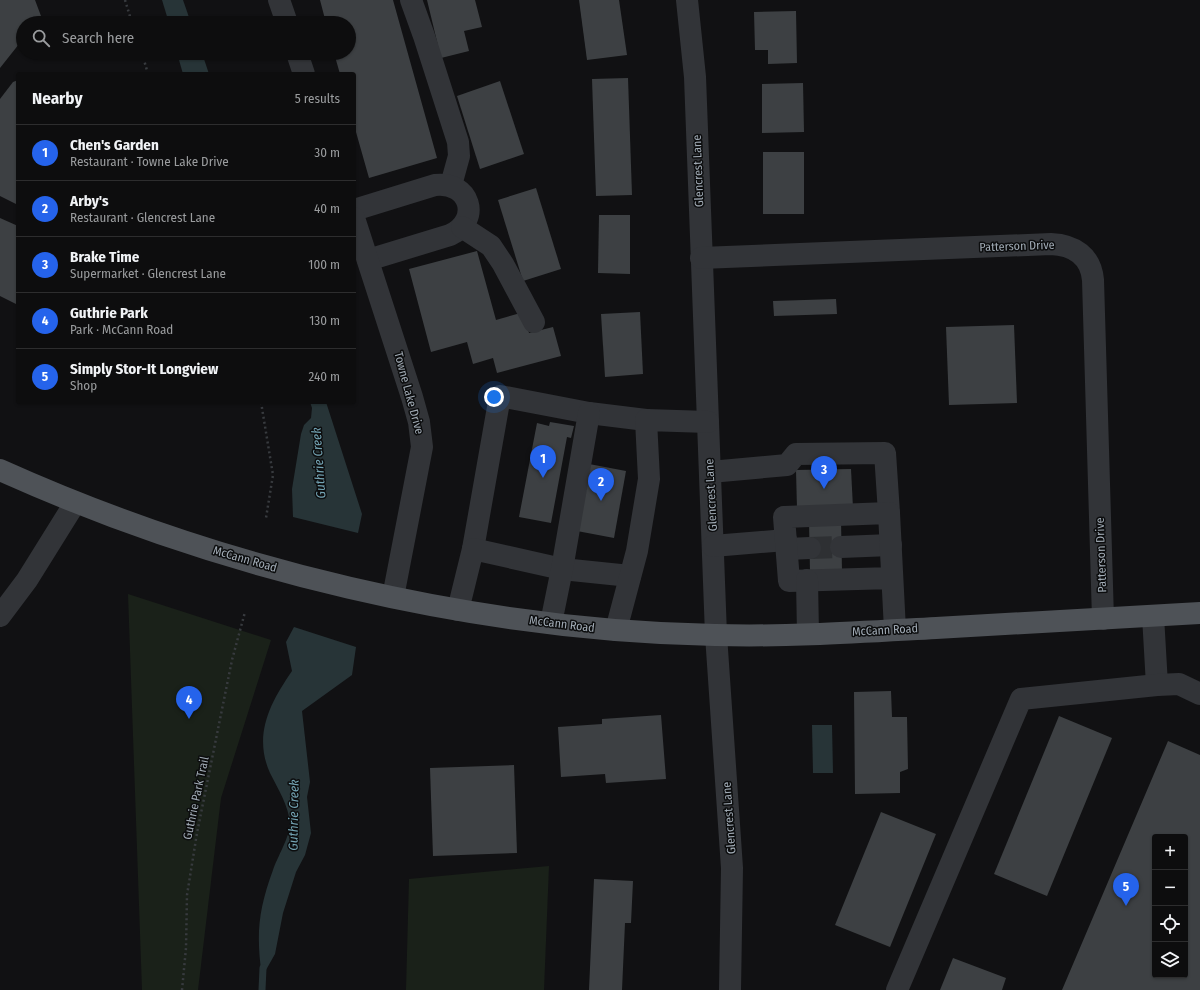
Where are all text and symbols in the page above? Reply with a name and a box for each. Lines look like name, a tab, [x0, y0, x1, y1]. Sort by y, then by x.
search box	[16, 16, 356, 60]
icon: search	[30, 27, 52, 49]
text: Search here	[62, 29, 134, 47]
text: Nearby	[32, 88, 83, 109]
text: 5 results	[295, 91, 340, 106]
street label: Glencrest Lane	[690, 135, 706, 207]
text: Chen's Garden	[70, 136, 159, 154]
text: 1	[42, 145, 48, 160]
text: 30 m	[314, 145, 340, 160]
text: Restaurant · Towne Lake Drive	[70, 154, 229, 169]
text: Arby's	[70, 192, 109, 210]
text: 2	[42, 201, 48, 216]
text: 40 m	[314, 201, 340, 216]
text: Restaurant · Glencrest Lane	[70, 210, 215, 225]
street label: Patterson Drive	[979, 238, 1055, 254]
text: Brake Time	[70, 248, 139, 266]
text: 3	[42, 257, 48, 272]
text: 100 m	[308, 257, 340, 272]
text: Supermarket · Glencrest Lane	[70, 266, 226, 281]
text: Guthrie Park	[70, 304, 148, 322]
text: 4	[42, 313, 48, 328]
text: 130 m	[309, 313, 340, 328]
text: Park · McCann Road	[70, 322, 173, 337]
street label: Towne Lake Drive	[391, 350, 427, 436]
text: Simply Stor-It Longview	[70, 360, 218, 378]
text: 5	[42, 369, 48, 384]
text: 240 m	[308, 369, 340, 384]
text: Shop	[70, 378, 97, 393]
your location	[484, 387, 504, 407]
water label: Guthrie Creek	[308, 426, 328, 499]
pin: 1	[530, 445, 556, 478]
pin: 3	[811, 456, 837, 489]
street label: Glencrest Lane	[702, 458, 720, 532]
pin: 2	[588, 468, 614, 501]
street label: Patterson Drive	[1093, 517, 1109, 593]
street label: McCann Road	[211, 543, 279, 575]
street label: McCann Road	[528, 613, 596, 635]
street label: McCann Road	[852, 621, 918, 639]
pin: 4	[176, 686, 202, 719]
street label: Guthrie Park Trail	[180, 755, 212, 841]
water label: Guthrie Creek	[285, 779, 302, 851]
street label: Glencrest Lane	[719, 781, 739, 855]
map controls	[1152, 834, 1188, 978]
button: +	[1152, 834, 1188, 870]
button: −	[1152, 870, 1188, 906]
pin: 5	[1113, 873, 1139, 906]
button: locate	[1152, 906, 1188, 942]
button: layers	[1152, 942, 1188, 978]

